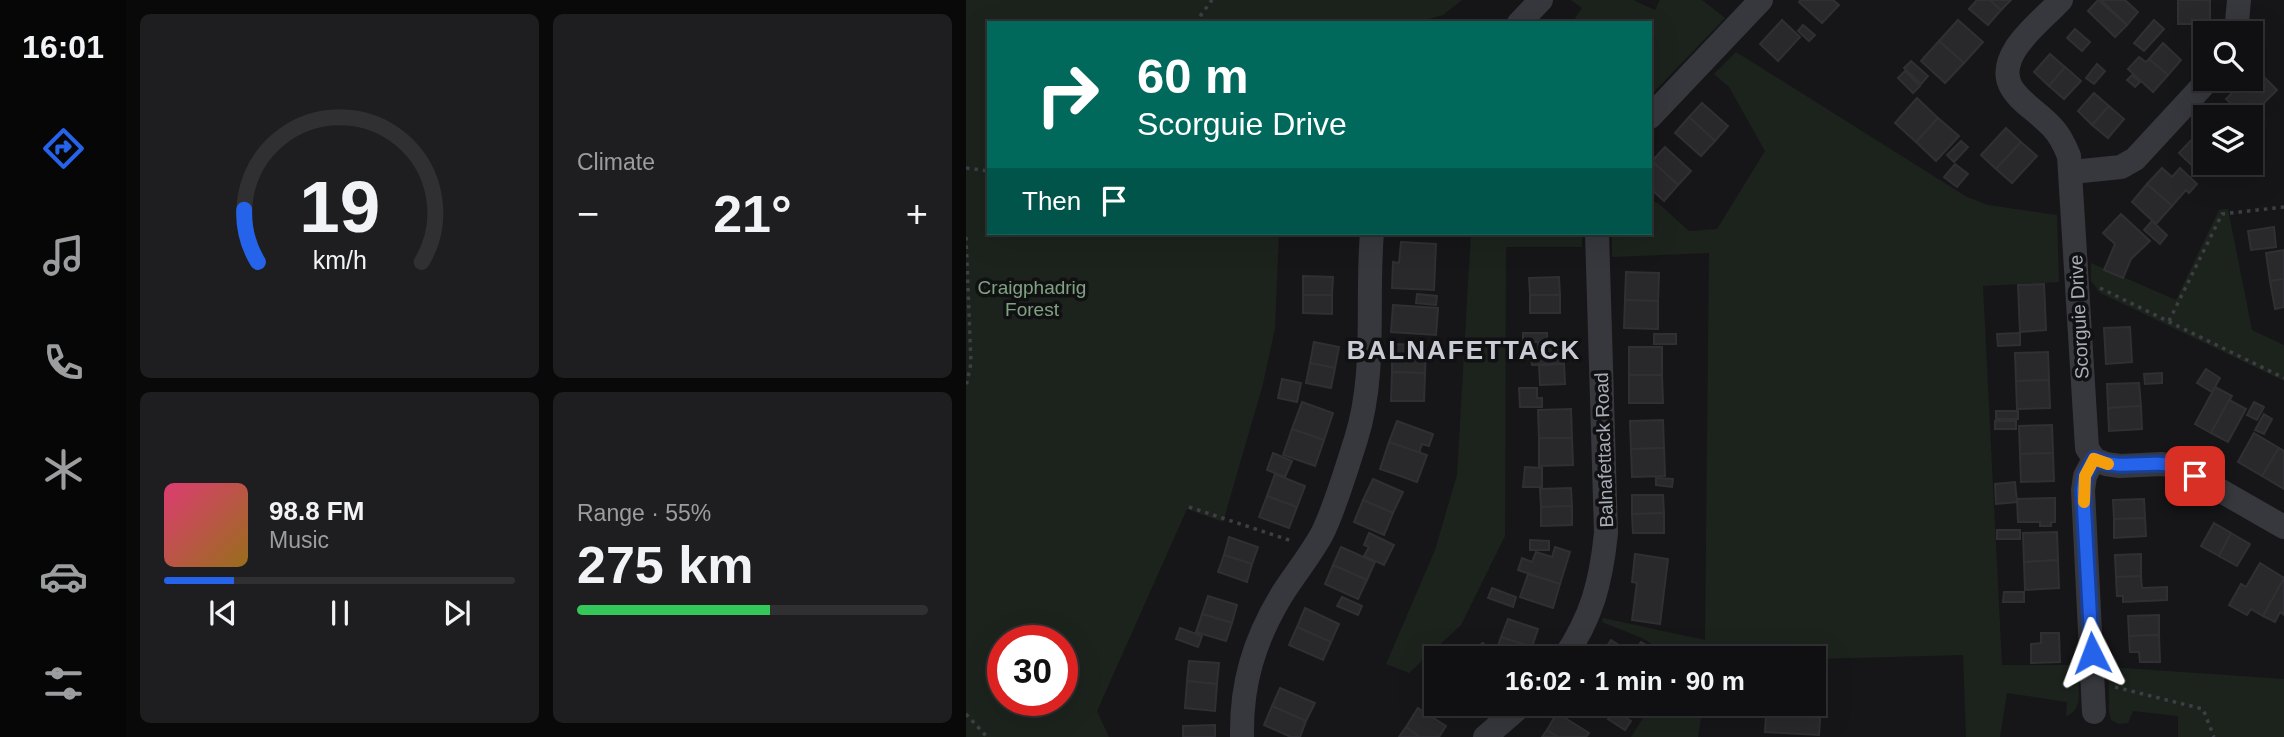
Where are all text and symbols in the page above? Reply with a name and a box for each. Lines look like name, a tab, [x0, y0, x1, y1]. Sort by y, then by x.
map controls	[2193, 21, 2263, 175]
button: search	[2193, 21, 2263, 91]
text: 16:01	[22, 29, 104, 65]
icon: right	[1022, 49, 1113, 140]
text: 60 m	[1137, 49, 1249, 103]
button: layers	[2193, 105, 2263, 175]
text: Scorguie Drive	[1137, 106, 1347, 142]
icon: directions	[39, 124, 88, 173]
text: Climate	[577, 149, 655, 175]
text: 19	[299, 166, 380, 247]
icon: arrive	[1095, 182, 1133, 220]
text: 21°	[713, 185, 792, 243]
text: Then	[1022, 186, 1081, 216]
text: −	[577, 193, 599, 235]
text: +	[906, 193, 928, 235]
icon: music	[39, 231, 88, 280]
text: km/h	[312, 246, 367, 274]
street label: Scorguie Drive	[2065, 254, 2093, 380]
park label: Craigphadrig Forest	[978, 277, 1086, 320]
district label: BALNAFETTACK	[1347, 335, 1581, 365]
icon: phone	[39, 338, 88, 387]
street label: Balnafettack Road	[1591, 372, 1617, 528]
icon: climate	[39, 445, 88, 494]
pin	[2165, 446, 2225, 506]
icon: arrive	[2176, 457, 2214, 495]
text: 98.8 FM	[269, 496, 364, 526]
text: Range · 55%	[577, 500, 711, 526]
text: Music	[269, 527, 329, 553]
text: 275 km	[577, 536, 753, 594]
icon: car	[39, 552, 88, 601]
icon: previous	[204, 594, 242, 632]
icon: pause	[321, 594, 359, 632]
icon: next	[438, 594, 476, 632]
position arrow	[2055, 616, 2129, 690]
speed limit sign: 30	[987, 625, 1078, 716]
icon: filters	[39, 659, 88, 708]
text: 16:02 · 1 min · 90 m	[1505, 666, 1745, 696]

